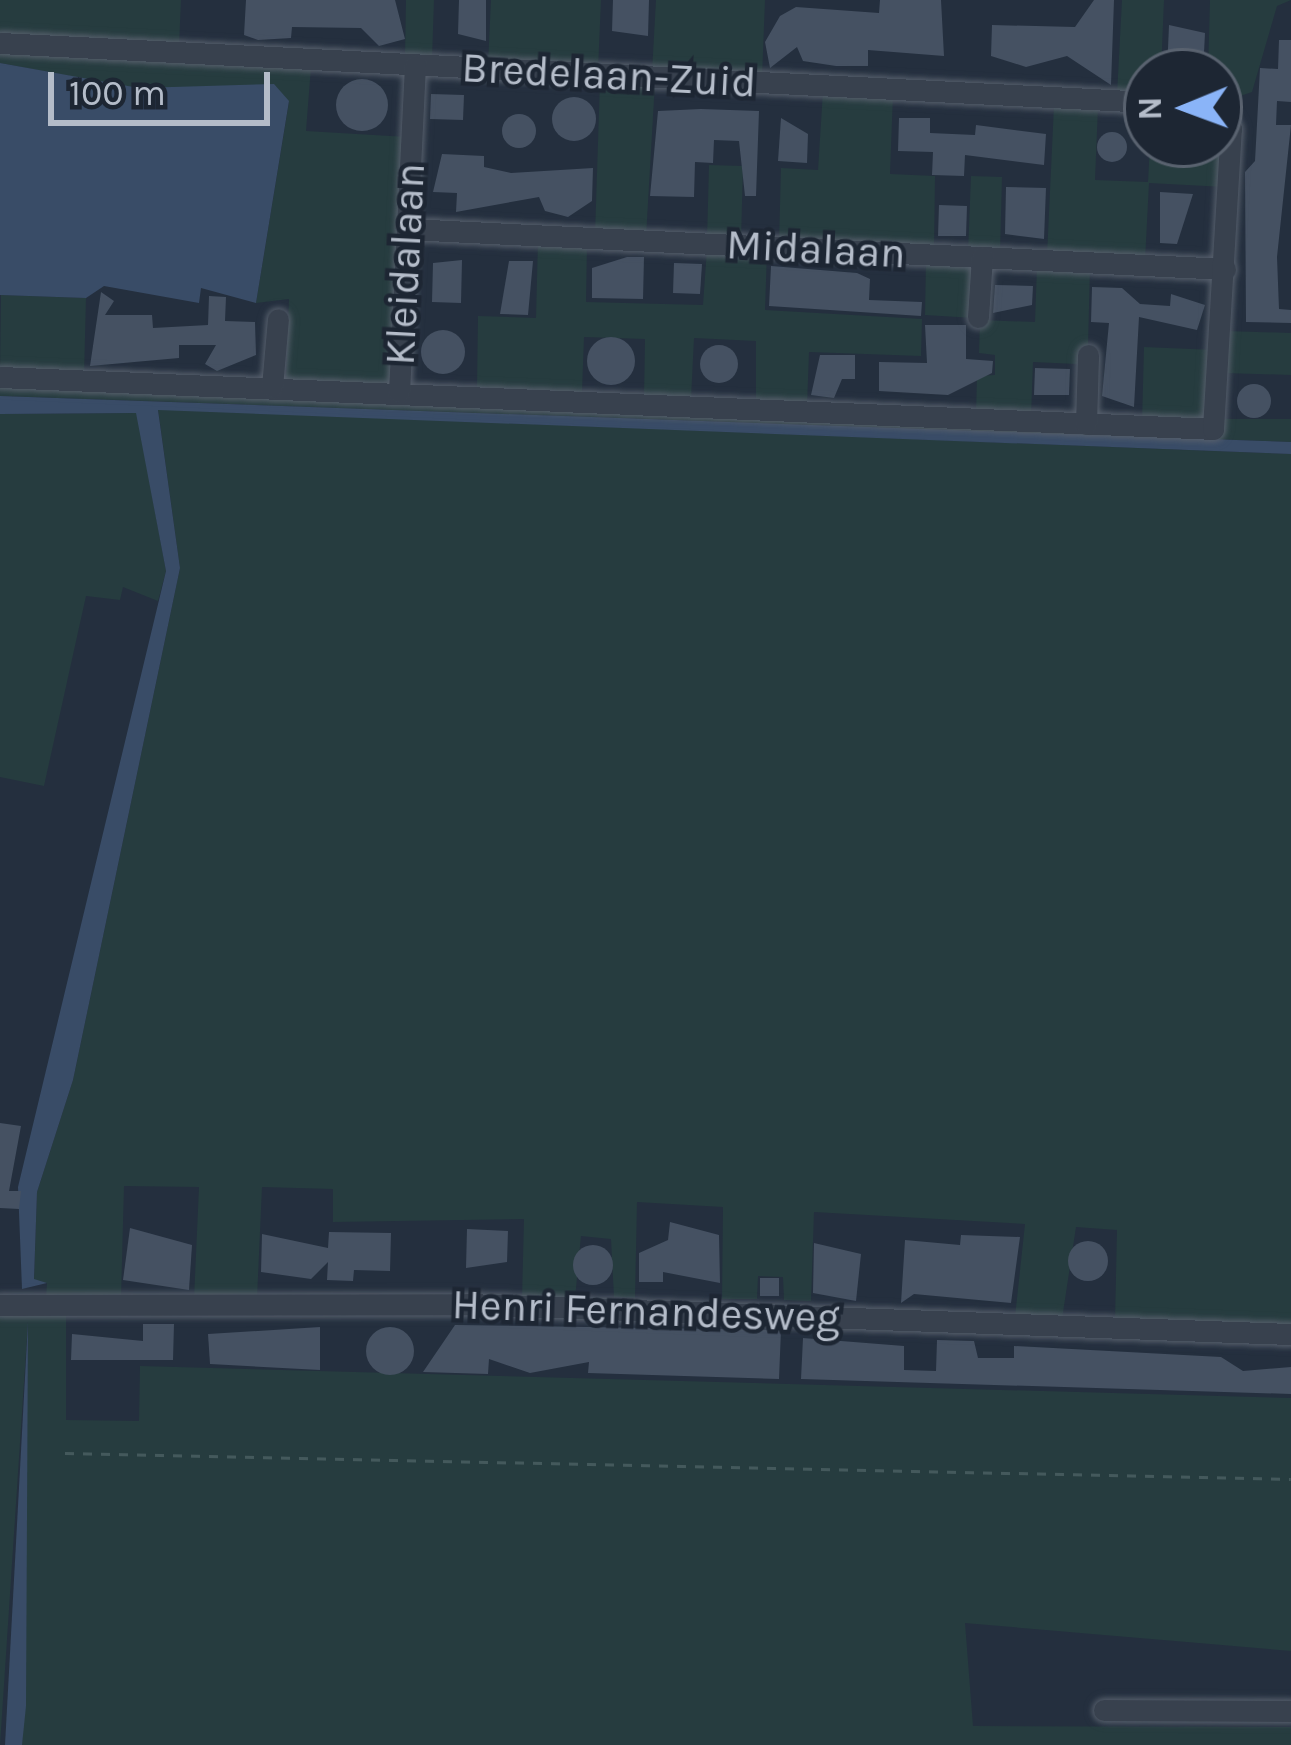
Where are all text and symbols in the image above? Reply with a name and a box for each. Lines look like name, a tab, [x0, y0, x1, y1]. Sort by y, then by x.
street label: Bredelaan-Zuid	[460, 42, 758, 108]
scale bar	[54, 48, 276, 122]
north arrow	[1123, 48, 1243, 168]
text: 100 m	[69, 72, 166, 114]
text: N	[1131, 96, 1169, 121]
street label: Kleidalaan	[375, 161, 435, 367]
street label: Midalaan	[725, 219, 907, 279]
street label: Henri Fernandesweg	[451, 1279, 841, 1343]

